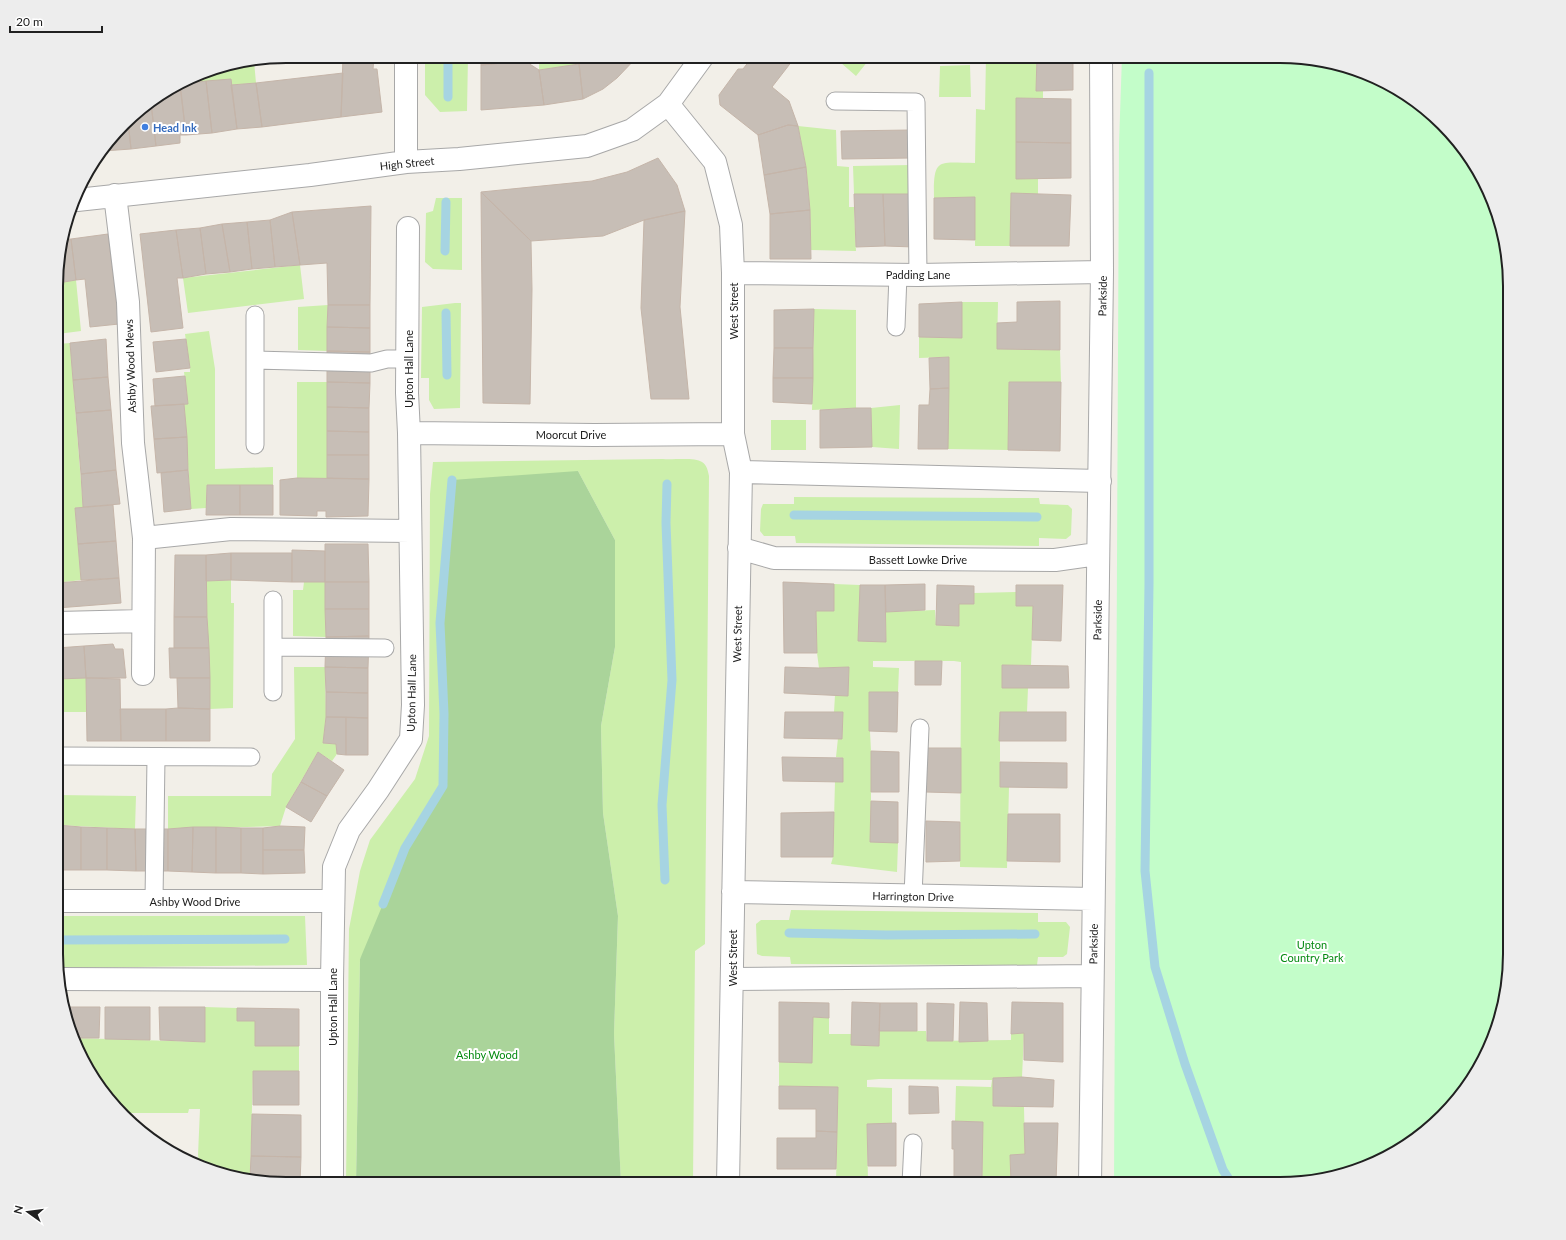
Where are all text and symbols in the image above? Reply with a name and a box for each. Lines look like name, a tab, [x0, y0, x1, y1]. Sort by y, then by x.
scale bar	[10, 8, 102, 34]
text: 20 m	[16, 14, 43, 29]
place label: Head Ink	[153, 121, 197, 134]
marker: Head Ink	[140, 122, 150, 132]
street label: High Street	[379, 154, 435, 172]
street label: Padding Lane	[886, 268, 950, 281]
street label: Parkside	[1095, 275, 1109, 317]
street label: West Street	[727, 282, 740, 340]
street label: Ashby Wood Mews	[122, 319, 138, 413]
street label: Upton Hall Lane	[402, 330, 415, 408]
street label: Moorcut Drive	[536, 428, 607, 441]
street label: Bassett Lowke Drive	[869, 553, 967, 566]
street label: Parkside	[1090, 599, 1104, 641]
street label: West Street	[730, 605, 744, 663]
street label: Upton Hall Lane	[404, 654, 418, 732]
street label: Harrington Drive	[872, 889, 954, 903]
street label: Ashby Wood Drive	[150, 895, 241, 908]
street label: Parkside	[1086, 923, 1100, 965]
street label: West Street	[726, 929, 739, 987]
park label: Upton Country Park	[1280, 938, 1344, 964]
street label: Upton Hall Lane	[326, 968, 339, 1046]
park label: Ashby Wood	[456, 1048, 518, 1061]
north arrow	[8, 1192, 48, 1232]
text: N	[10, 1204, 25, 1215]

